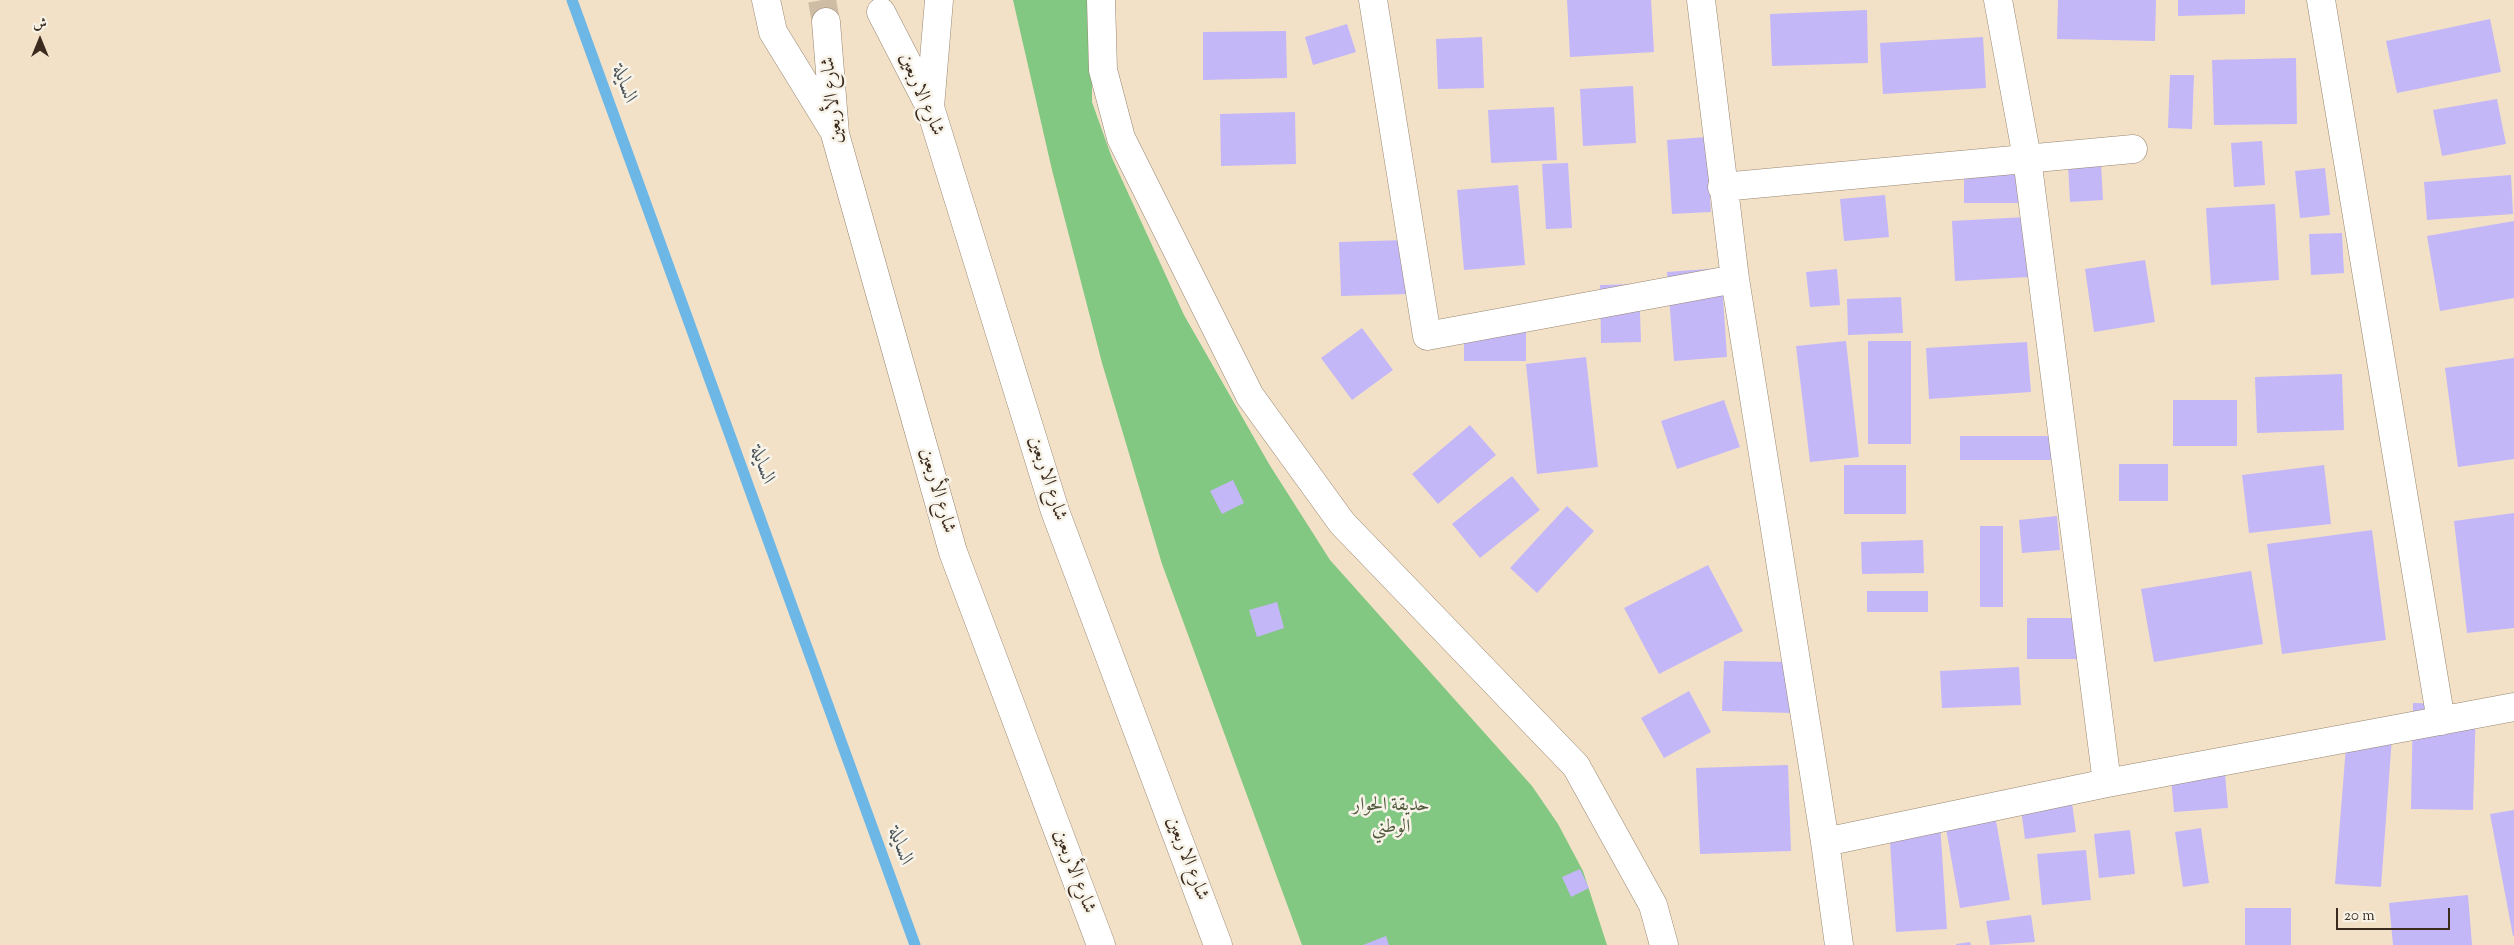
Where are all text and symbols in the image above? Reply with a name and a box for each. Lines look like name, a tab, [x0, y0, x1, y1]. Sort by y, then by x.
north arrow	[15, 15, 65, 65]
text: ش	[33, 15, 47, 35]
street label: شارع الاربعين	[892, 50, 948, 140]
street label: شارع الأربعين	[818, 55, 850, 145]
water label: السايلة	[605, 62, 641, 108]
street label: شارع الاربعين	[1022, 434, 1070, 524]
water label: السايلة	[743, 443, 779, 489]
street label: شارع الأربعين	[913, 446, 959, 536]
park label: حديقة الحوار الوطني	[1353, 796, 1429, 840]
street label: شارع الاربعين	[1160, 814, 1212, 904]
water label: السايلة	[881, 824, 917, 870]
street label: شارع الأربعين	[1047, 827, 1099, 917]
scale bar	[2339, 898, 2453, 930]
text: 20 m	[2344, 906, 2375, 927]

